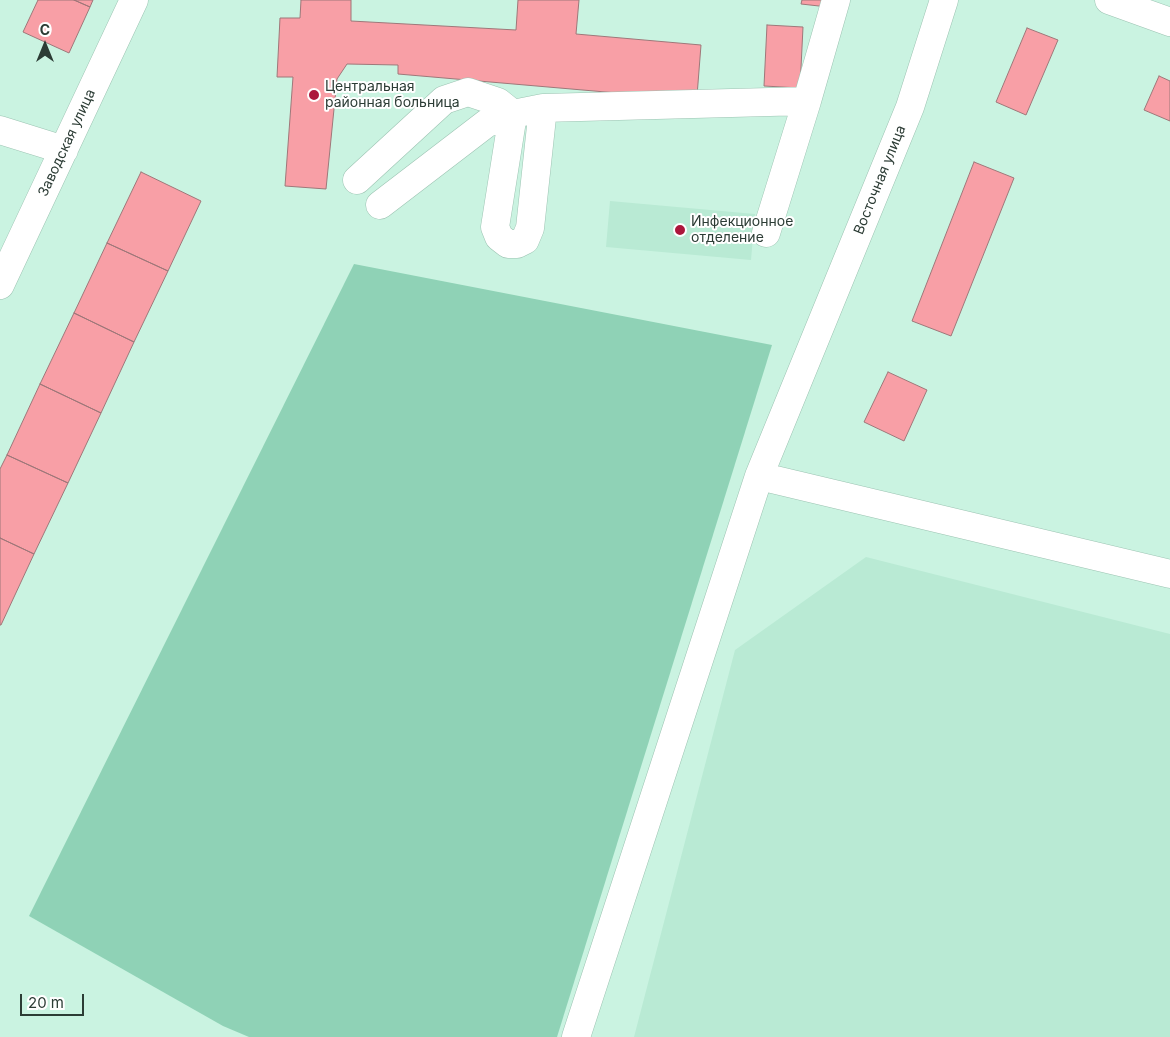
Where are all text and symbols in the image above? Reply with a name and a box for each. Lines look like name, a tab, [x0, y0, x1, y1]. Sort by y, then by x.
north arrow	[20, 20, 70, 70]
text: С	[40, 21, 50, 38]
place label: Центральная районная больница	[325, 79, 460, 111]
street label: Заводская улица	[35, 87, 99, 199]
marker: Центральная районная больница	[307, 88, 321, 102]
street label: Восточная улица	[850, 123, 910, 237]
place label: Инфекционное отделение	[691, 214, 793, 246]
marker: Инфекционное отделение	[673, 223, 687, 237]
scale bar	[22, 984, 86, 1016]
text: 20 m	[28, 993, 64, 1012]

